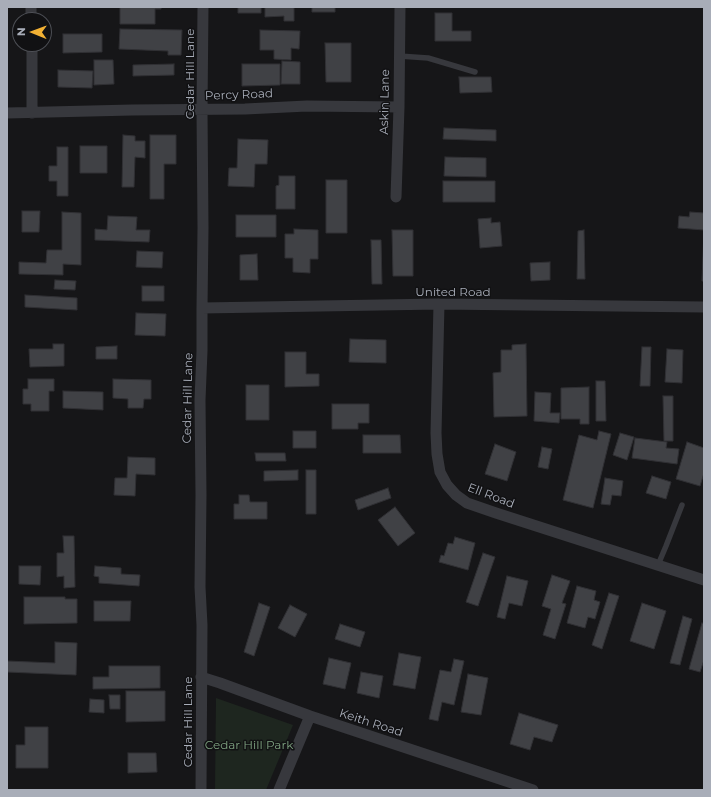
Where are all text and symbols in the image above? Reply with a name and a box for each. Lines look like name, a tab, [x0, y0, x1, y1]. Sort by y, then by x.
north arrow	[12, 12, 52, 52]
text: N	[14, 27, 28, 36]
street label: Cedar Hill Lane	[183, 29, 197, 119]
street label: Askin Lane	[377, 69, 393, 135]
street label: Percy Road	[205, 87, 273, 103]
street label: United Road	[415, 285, 491, 299]
street label: Cedar Hill Lane	[180, 353, 196, 443]
street label: Ell Road	[466, 480, 516, 512]
street label: Cedar Hill Lane	[181, 677, 195, 767]
street label: Keith Road	[337, 706, 405, 740]
park label: Cedar Hill Park	[205, 738, 293, 752]

